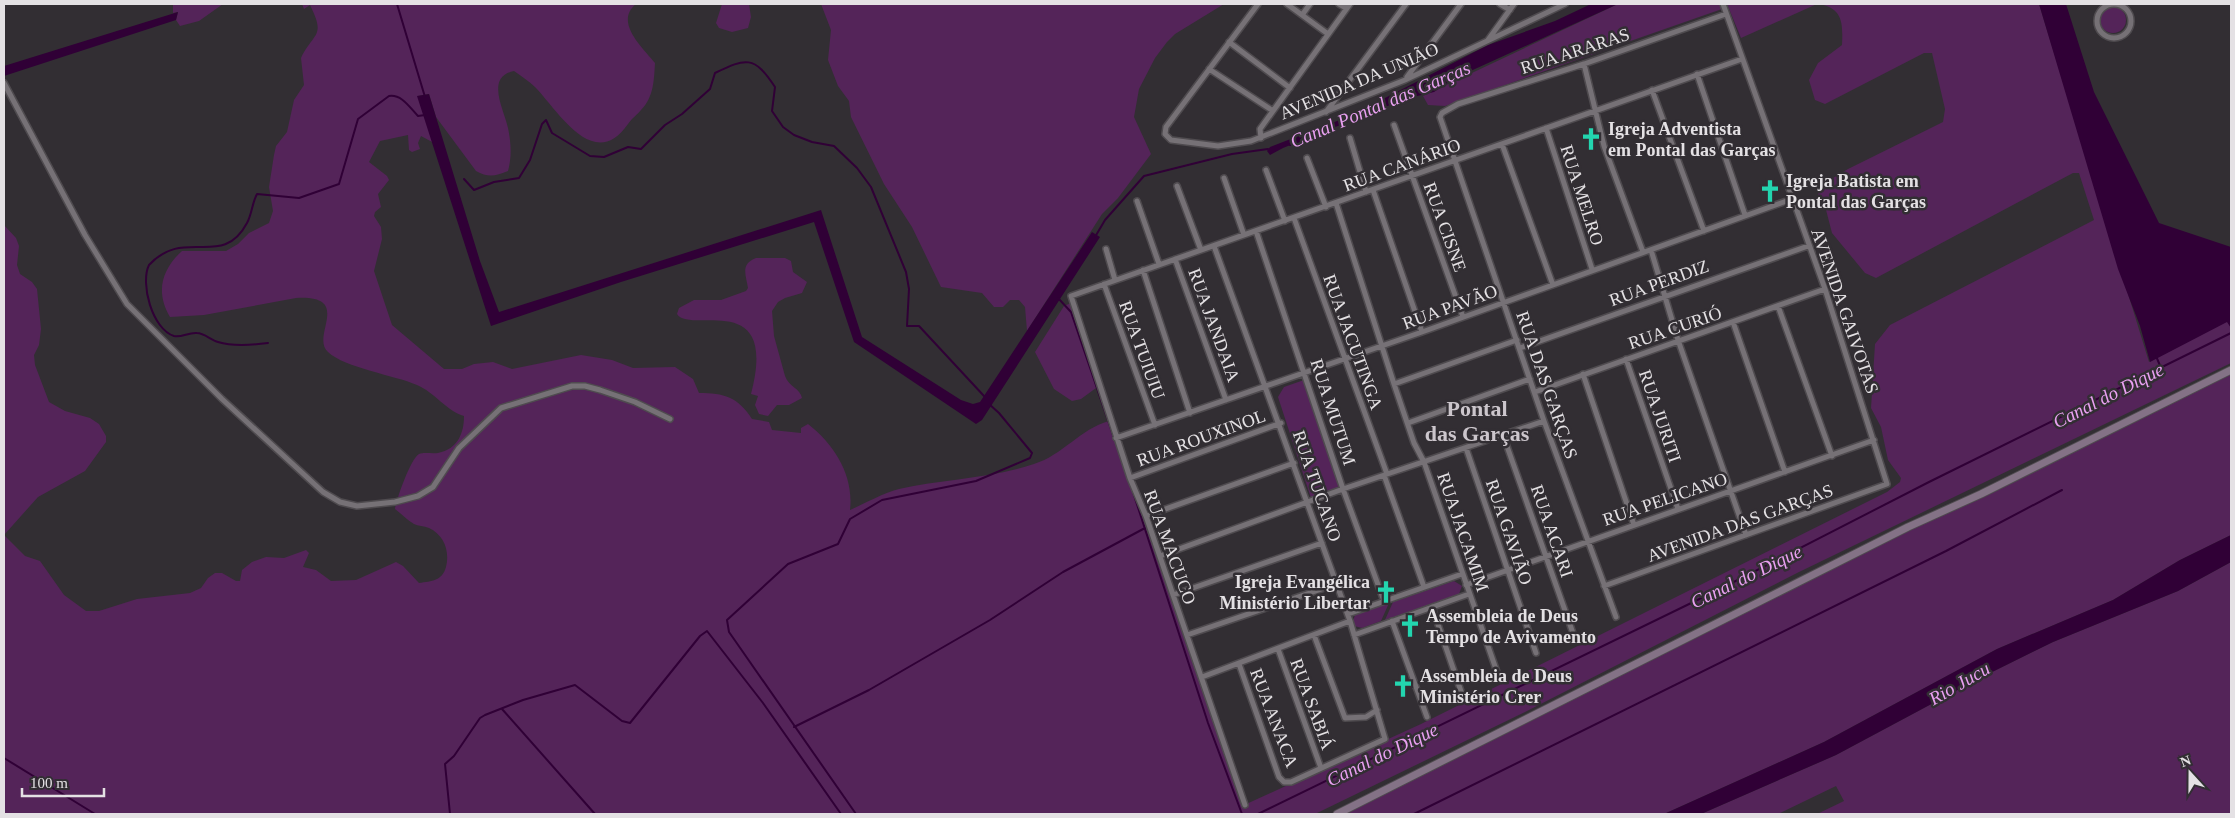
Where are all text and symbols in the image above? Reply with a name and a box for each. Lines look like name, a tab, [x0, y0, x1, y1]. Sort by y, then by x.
street label: RUA ARARAS	[1518, 24, 1632, 78]
street label: AVENIDA DA UNIÃO	[1276, 38, 1441, 124]
water label: Canal Pontal das Garças	[1287, 57, 1473, 152]
place label: Igreja Adventista em Pontal das Garças	[1608, 119, 1775, 160]
church icon: Igreja Adventista em Pontal das Garças	[1578, 126, 1604, 152]
street label: RUA CANÁRIO	[1340, 134, 1463, 196]
street label: RUA MELRO	[1556, 142, 1608, 248]
place label: Igreja Batista em Pontal das Garças	[1786, 171, 1926, 212]
church icon: Igreja Batista em Pontal das Garças	[1757, 178, 1783, 204]
street label: RUA CISNE	[1420, 180, 1470, 274]
street label: AVENIDA GAIVOTAS	[1807, 226, 1883, 396]
street label: RUA PERDIZ	[1606, 256, 1712, 310]
street label: RUA JANDAIA	[1184, 265, 1244, 385]
street label: RUA JACUTINGA	[1319, 272, 1387, 412]
street label: RUA PAVÃO	[1399, 280, 1500, 333]
street label: RUA TUIUIU	[1115, 298, 1169, 402]
street label: RUA CURIÓ	[1625, 302, 1724, 353]
street label: RUA DAS GARÇAS	[1512, 308, 1582, 462]
street label: RUA MUTUM	[1306, 356, 1360, 468]
water label: Canal do Dique	[2049, 359, 2167, 432]
street label: RUA JURITI	[1635, 367, 1685, 465]
district label: Pontal das Garças	[1425, 396, 1530, 446]
street label: RUA ROUXINOL	[1134, 405, 1268, 471]
street label: RUA TUCANO	[1289, 428, 1345, 544]
street label: RUA PELICANO	[1600, 468, 1730, 530]
street label: RUA JACAMIM	[1433, 470, 1493, 594]
street label: RUA GAVIÃO	[1482, 476, 1537, 587]
street label: AVENIDA DAS GARÇAS	[1644, 480, 1836, 566]
street label: RUA ACARI	[1527, 482, 1577, 580]
street label: RUA MACUCO	[1140, 487, 1200, 607]
water label: Canal do Dique	[1687, 540, 1805, 612]
place label: Igreja Evangélica Ministério Libertar	[1220, 572, 1370, 613]
church icon: Igreja Evangélica Ministério Libertar	[1373, 579, 1399, 605]
place label: Assembleia de Deus Tempo de Avivamento	[1426, 606, 1596, 647]
church icon: Assembleia de Deus Tempo de Avivamento	[1397, 613, 1423, 639]
street label: RUA SABIÁ	[1286, 655, 1339, 752]
water label: Rio Jucu	[1924, 658, 1994, 710]
street label: RUA ANACA	[1246, 666, 1302, 770]
place label: Assembleia de Deus Ministério Crer	[1420, 666, 1572, 707]
church icon: Assembleia de Deus Ministério Crer	[1390, 673, 1416, 699]
water label: Canal do Dique	[1323, 718, 1441, 790]
north arrow	[2165, 748, 2215, 798]
text: N	[2178, 753, 2193, 770]
scale bar	[22, 766, 105, 798]
text: 100 m	[30, 775, 68, 791]

